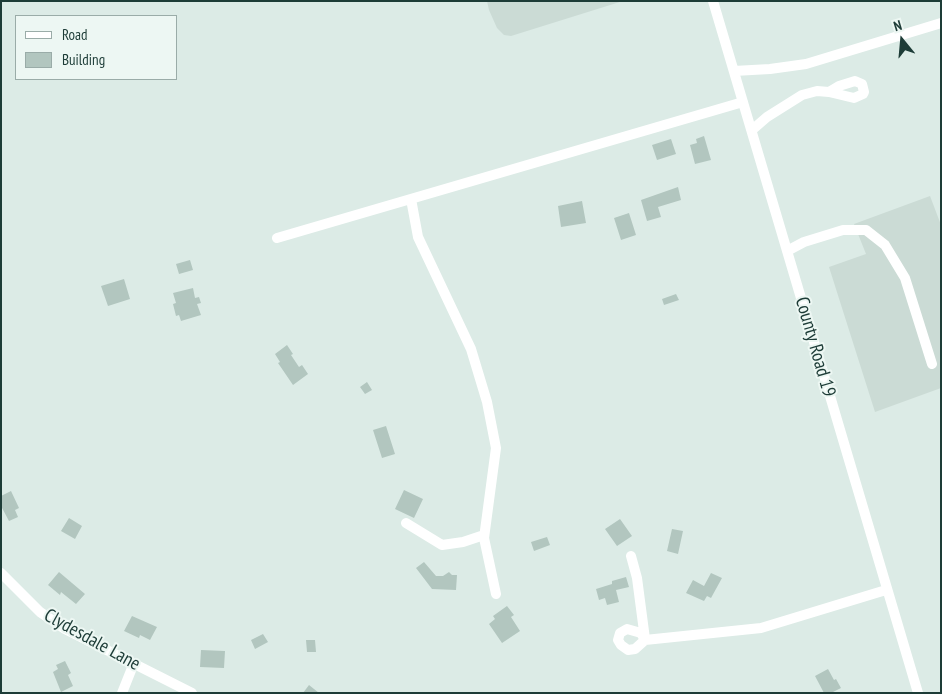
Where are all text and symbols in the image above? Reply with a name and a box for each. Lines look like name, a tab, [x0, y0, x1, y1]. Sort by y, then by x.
legend	[15, 15, 178, 80]
north arrow	[877, 15, 927, 65]
text: N	[891, 16, 904, 35]
text: Road	[62, 25, 88, 44]
text: Building	[62, 50, 105, 69]
street label: County Road 19	[790, 294, 840, 400]
street label: Clydesdale Lane	[40, 604, 144, 676]

